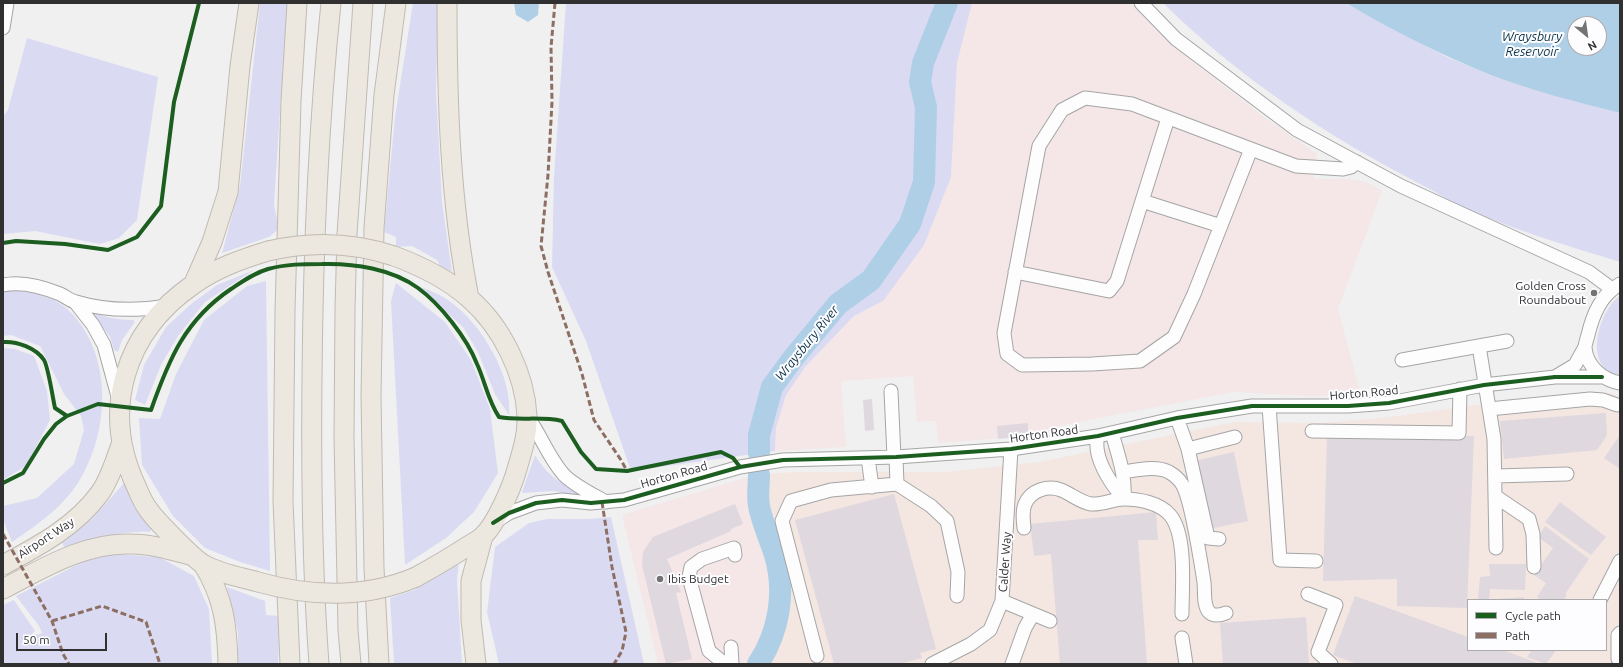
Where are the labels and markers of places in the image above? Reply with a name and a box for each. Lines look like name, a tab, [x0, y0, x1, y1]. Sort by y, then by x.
place label: Golden Cross Roundabout	[1515, 279, 1586, 307]
marker: Golden Cross Roundabout	[1589, 288, 1599, 298]
place label: Ibis Budget	[668, 572, 729, 586]
marker: Ibis Budget	[655, 574, 665, 584]

